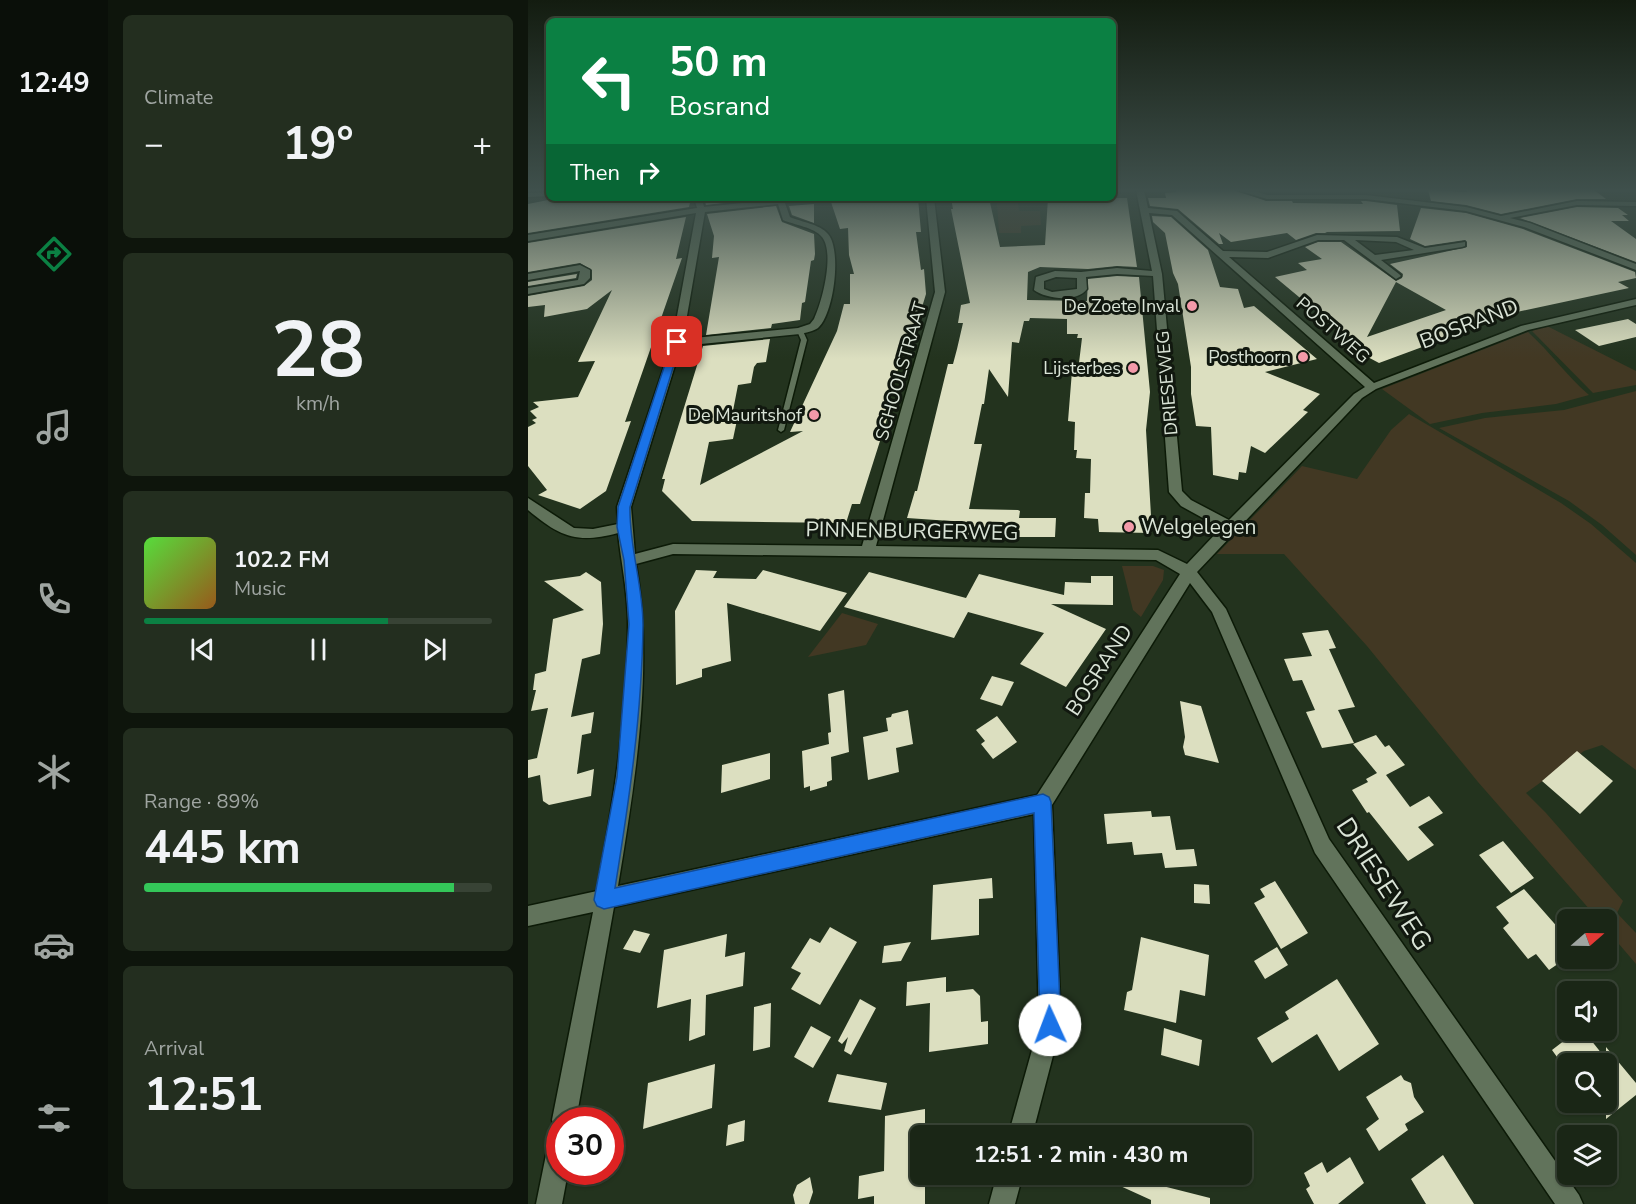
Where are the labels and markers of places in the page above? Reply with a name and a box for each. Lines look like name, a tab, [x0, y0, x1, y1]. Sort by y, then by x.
place label: De Zoete Inval	[1063, 294, 1181, 318]
marker: De Zoete Inval	[1185, 299, 1199, 313]
pin	[651, 316, 702, 367]
place label: Posthoorn	[1208, 345, 1291, 369]
marker: Posthoorn	[1296, 350, 1310, 364]
place label: Lijsterbes	[1043, 356, 1121, 380]
marker: Lijsterbes	[1126, 361, 1140, 375]
place label: De Mauritshof	[688, 403, 803, 427]
marker: De Mauritshof	[807, 408, 821, 422]
place label: Welgelegen	[1141, 513, 1256, 541]
marker: Welgelegen	[1122, 520, 1136, 534]

